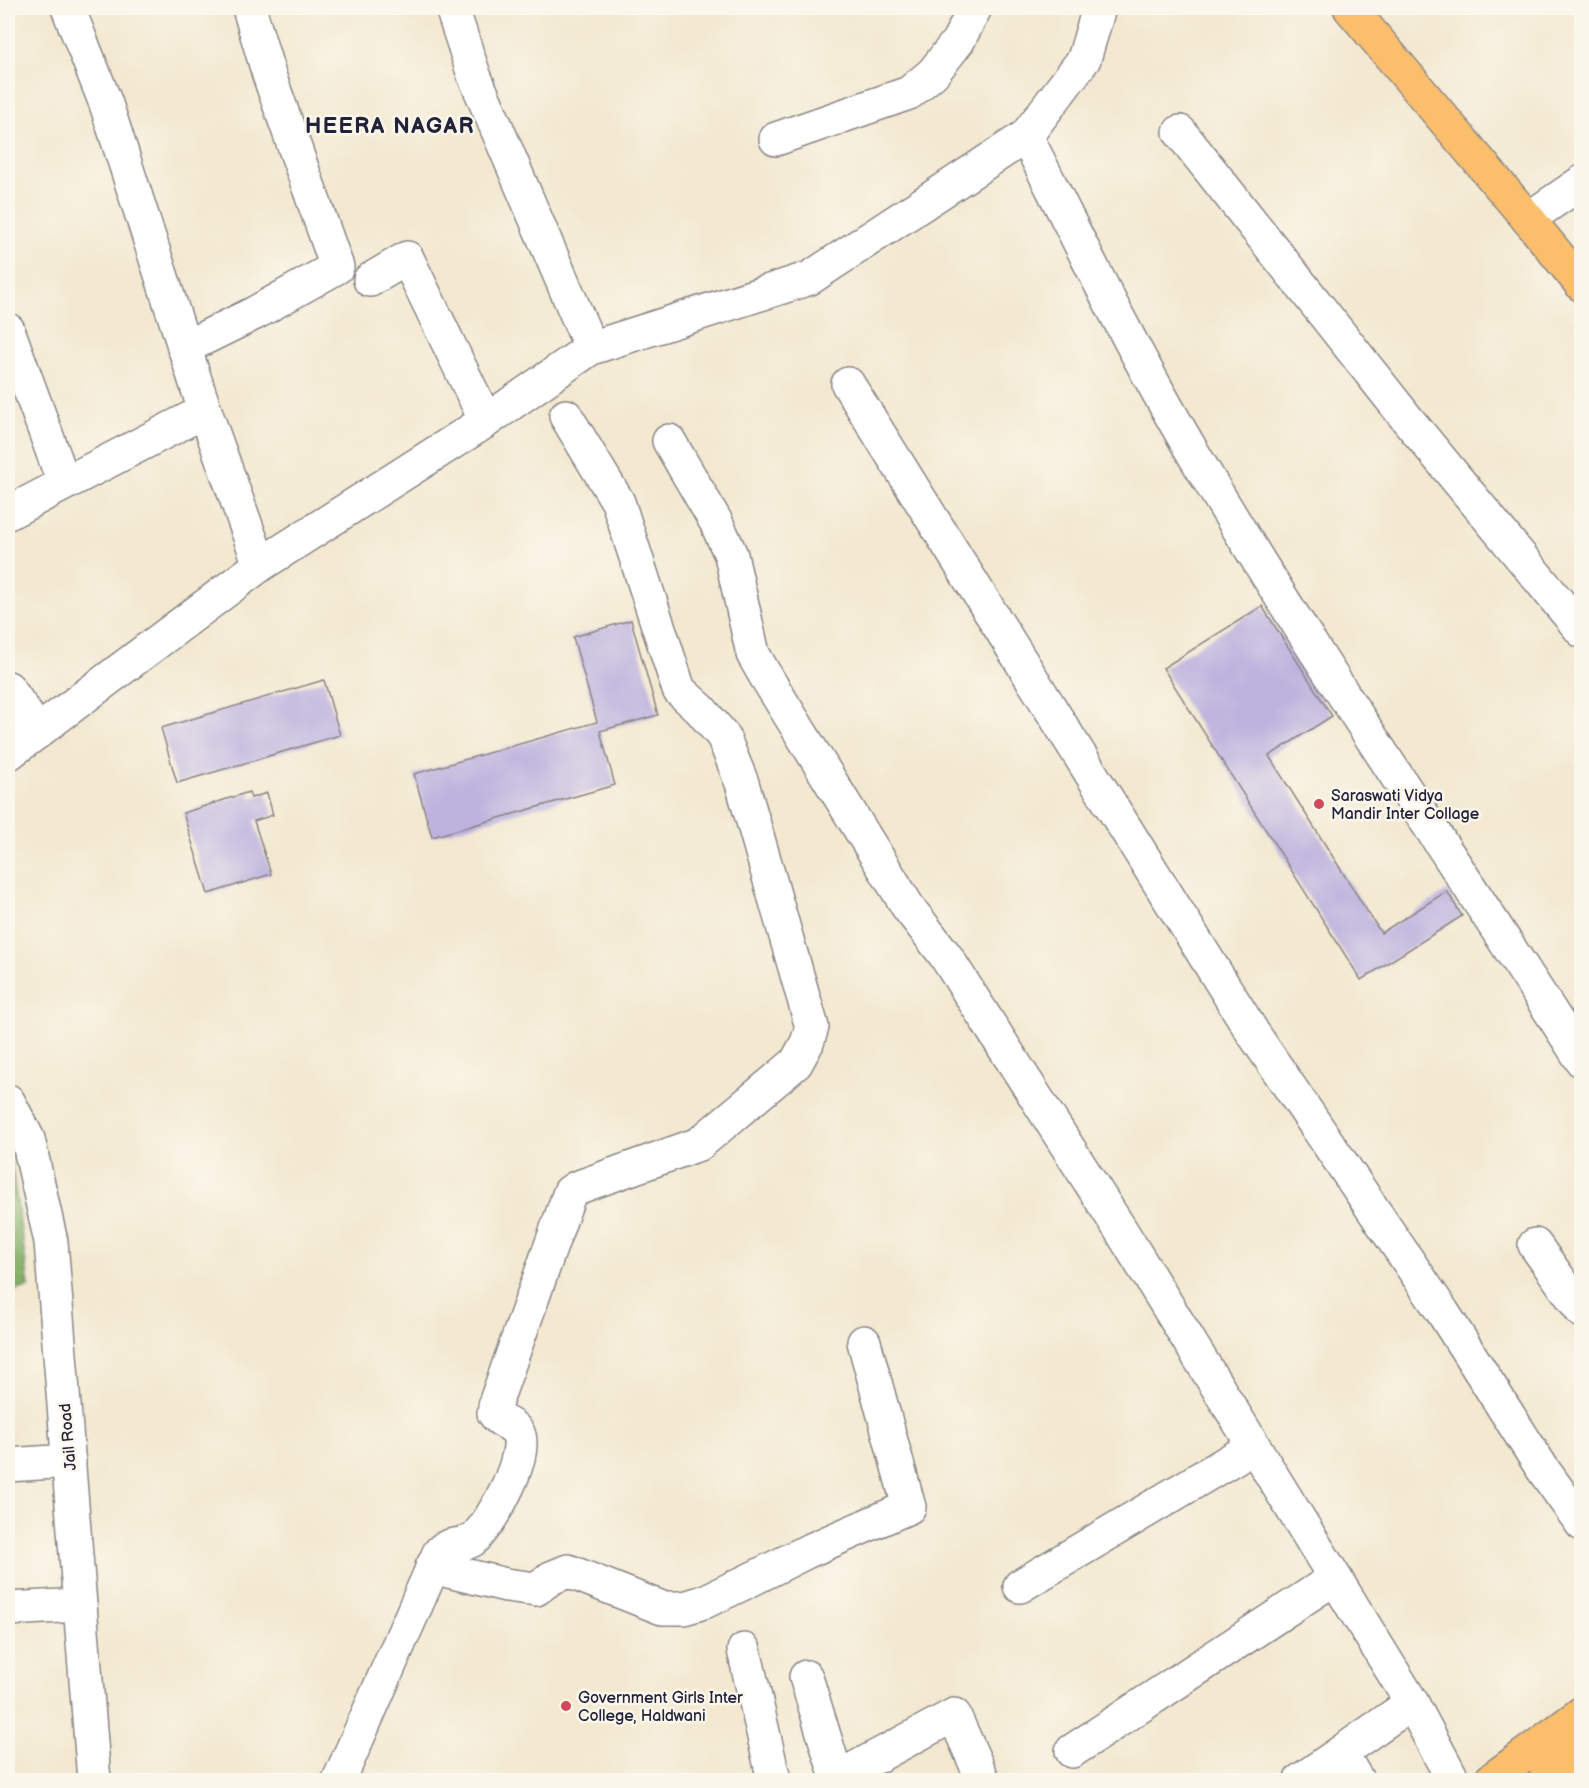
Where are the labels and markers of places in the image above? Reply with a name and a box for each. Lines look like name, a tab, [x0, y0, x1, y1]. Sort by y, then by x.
place label: Saraswati Vidya Mandir Inter Collage	[1331, 787, 1480, 824]
marker: Saraswati Vidya Mandir Inter Collage	[1312, 797, 1326, 811]
place label: Government Girls Inter College, Haldwani	[578, 1689, 743, 1726]
marker: Government Girls Inter College, Haldwani	[559, 1699, 573, 1713]

